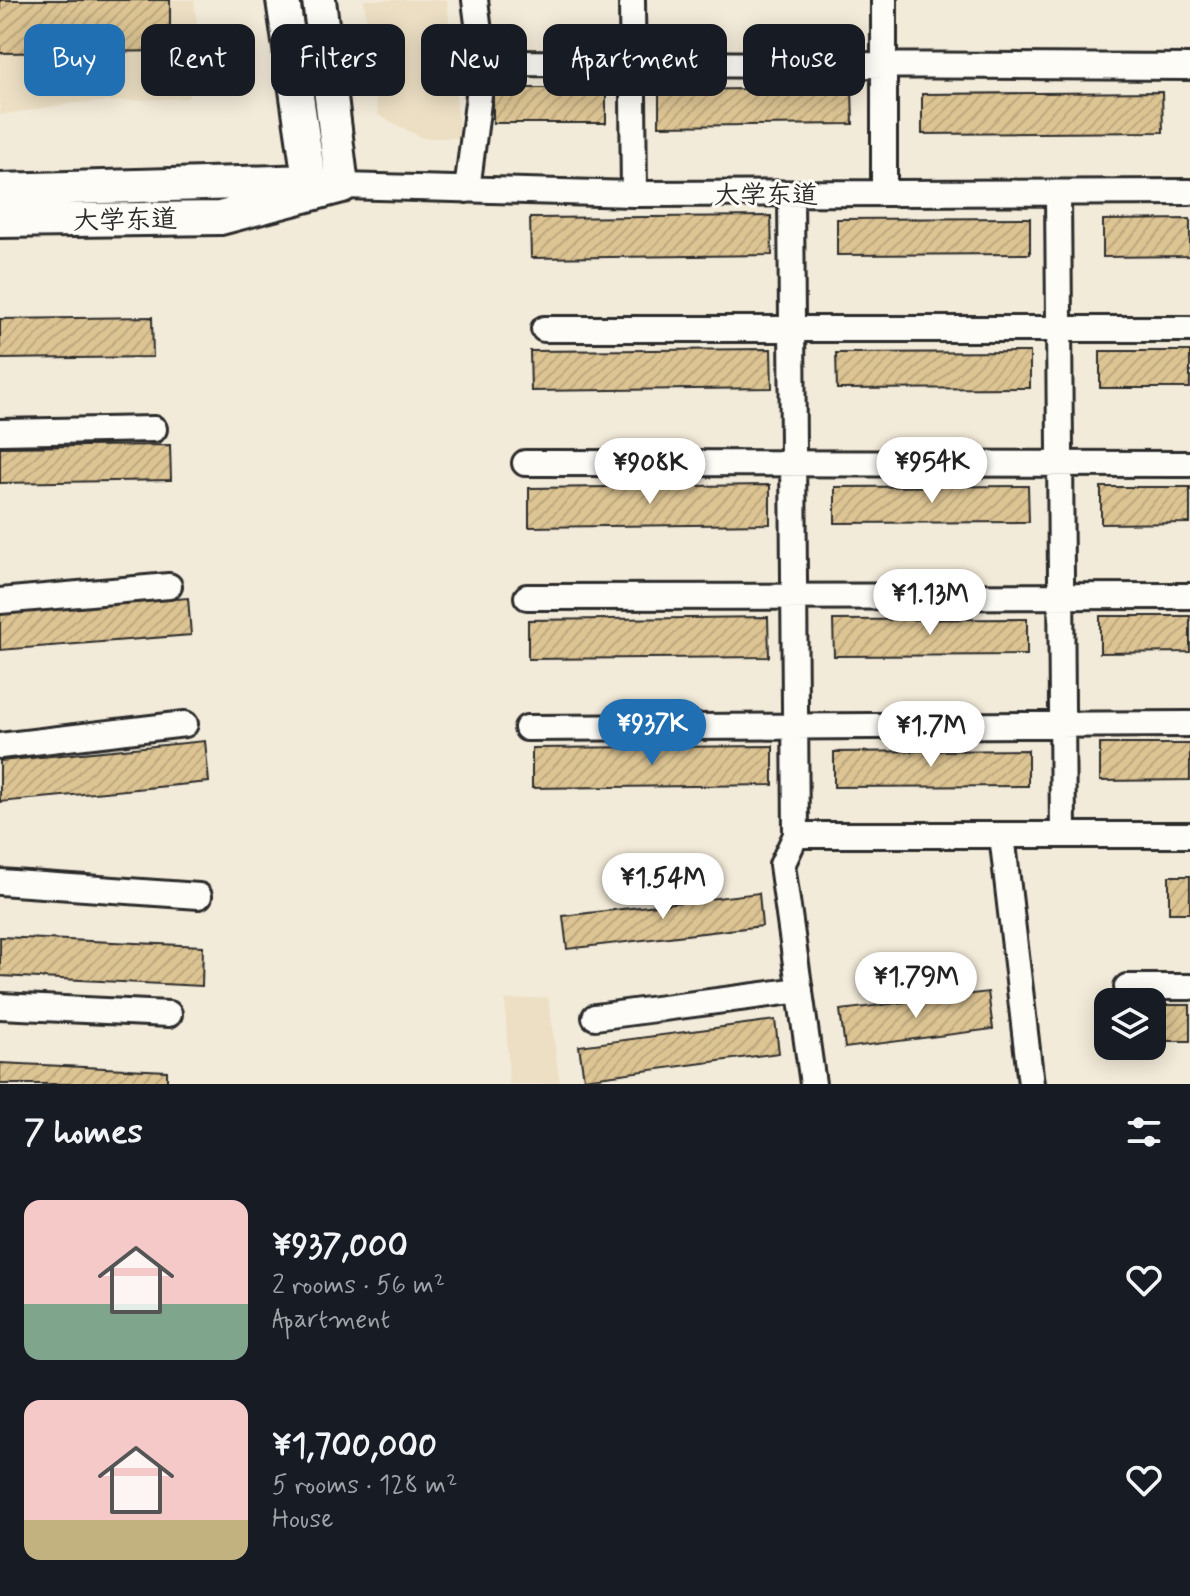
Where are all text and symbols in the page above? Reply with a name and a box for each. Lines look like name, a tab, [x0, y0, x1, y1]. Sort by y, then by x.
chip: Buy	[24, 24, 125, 96]
chip: Rent	[141, 24, 255, 96]
chip: Filters	[271, 24, 405, 96]
chip: New	[421, 24, 527, 96]
chip: Apartment	[543, 24, 727, 96]
chip: House	[743, 24, 865, 96]
street label: 大学东道	[714, 179, 818, 213]
street label: 大学东道	[73, 203, 177, 239]
pin: ¥954K	[876, 437, 988, 505]
pin: ¥908K	[594, 438, 706, 506]
text: ¥954K	[894, 446, 970, 480]
text: ¥908K	[612, 447, 688, 481]
pin: ¥1.13M	[865, 569, 995, 637]
text: ¥1.13M	[891, 578, 969, 612]
pin: ¥937K	[596, 699, 708, 767]
pin: ¥1.7M	[875, 701, 987, 769]
text: ¥937K	[616, 708, 688, 742]
text: ¥1.7M	[896, 710, 966, 744]
pin: ¥1.54M	[598, 853, 728, 921]
text: ¥1.54M	[620, 862, 706, 896]
pin: ¥1.79M	[851, 952, 981, 1020]
text: ¥1.79M	[873, 961, 959, 995]
map controls	[1094, 988, 1166, 1060]
button: layers	[1094, 988, 1166, 1060]
text: 7 homes	[24, 1110, 143, 1155]
icon: filters	[1122, 1110, 1166, 1154]
text: ¥937,000	[272, 1224, 408, 1269]
icon: home	[88, 1232, 184, 1328]
icon: heart	[1122, 1258, 1166, 1302]
text: 2 rooms · 56 m²	[272, 1269, 445, 1303]
text: Apartment	[272, 1303, 390, 1337]
text: ¥1,700,000	[272, 1424, 437, 1469]
icon: home	[88, 1432, 184, 1528]
icon: heart	[1122, 1458, 1166, 1502]
text: 5 rooms · 128 m²	[272, 1469, 457, 1503]
text: House	[272, 1503, 333, 1537]

